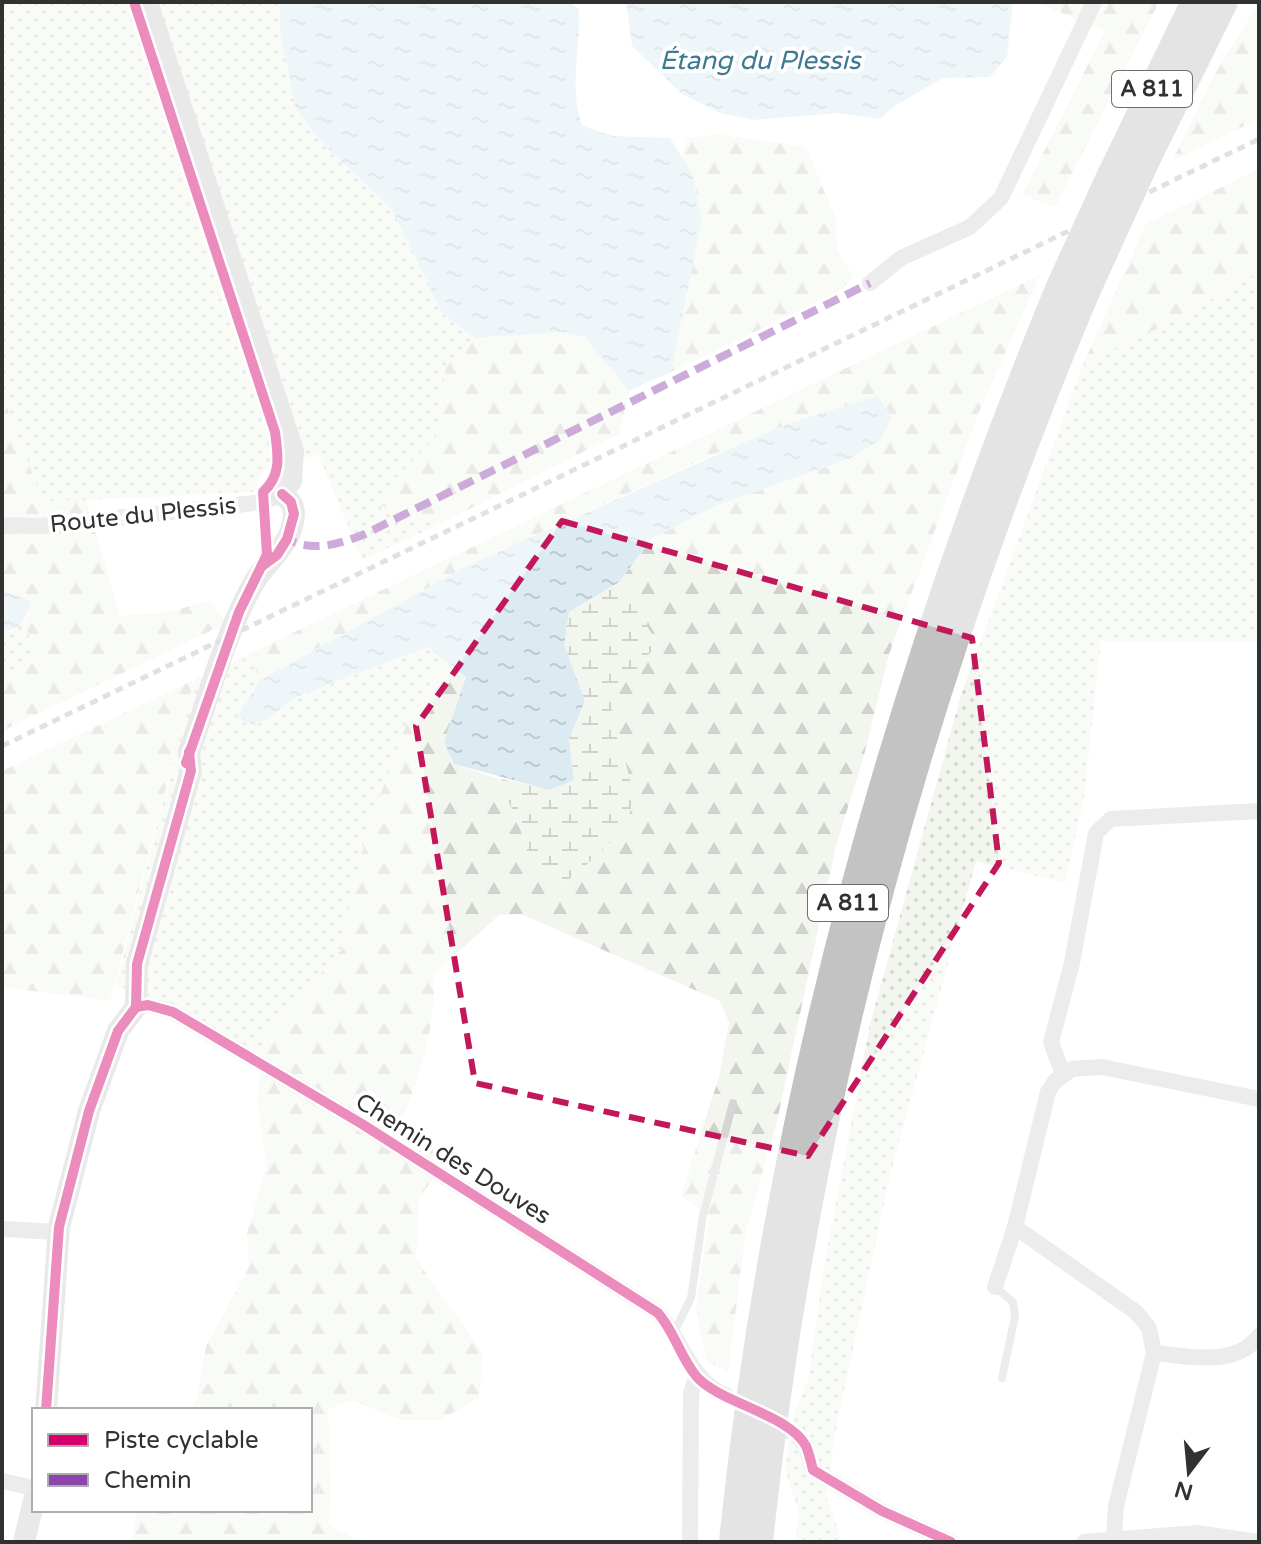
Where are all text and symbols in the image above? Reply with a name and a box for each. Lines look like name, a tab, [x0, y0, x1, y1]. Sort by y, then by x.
water label: Étang du Plessis	[659, 45, 862, 76]
road number: A 811	[1112, 71, 1192, 107]
street label: Route du Plessis	[48, 491, 238, 539]
road number: A 811	[808, 885, 888, 921]
street label: Chemin des Douves	[350, 1087, 556, 1231]
legend	[32, 1408, 312, 1512]
text: Piste cyclable	[104, 1426, 259, 1455]
north arrow	[1149, 1432, 1229, 1512]
text: Chemin	[104, 1466, 192, 1495]
text: N	[1172, 1475, 1196, 1505]

